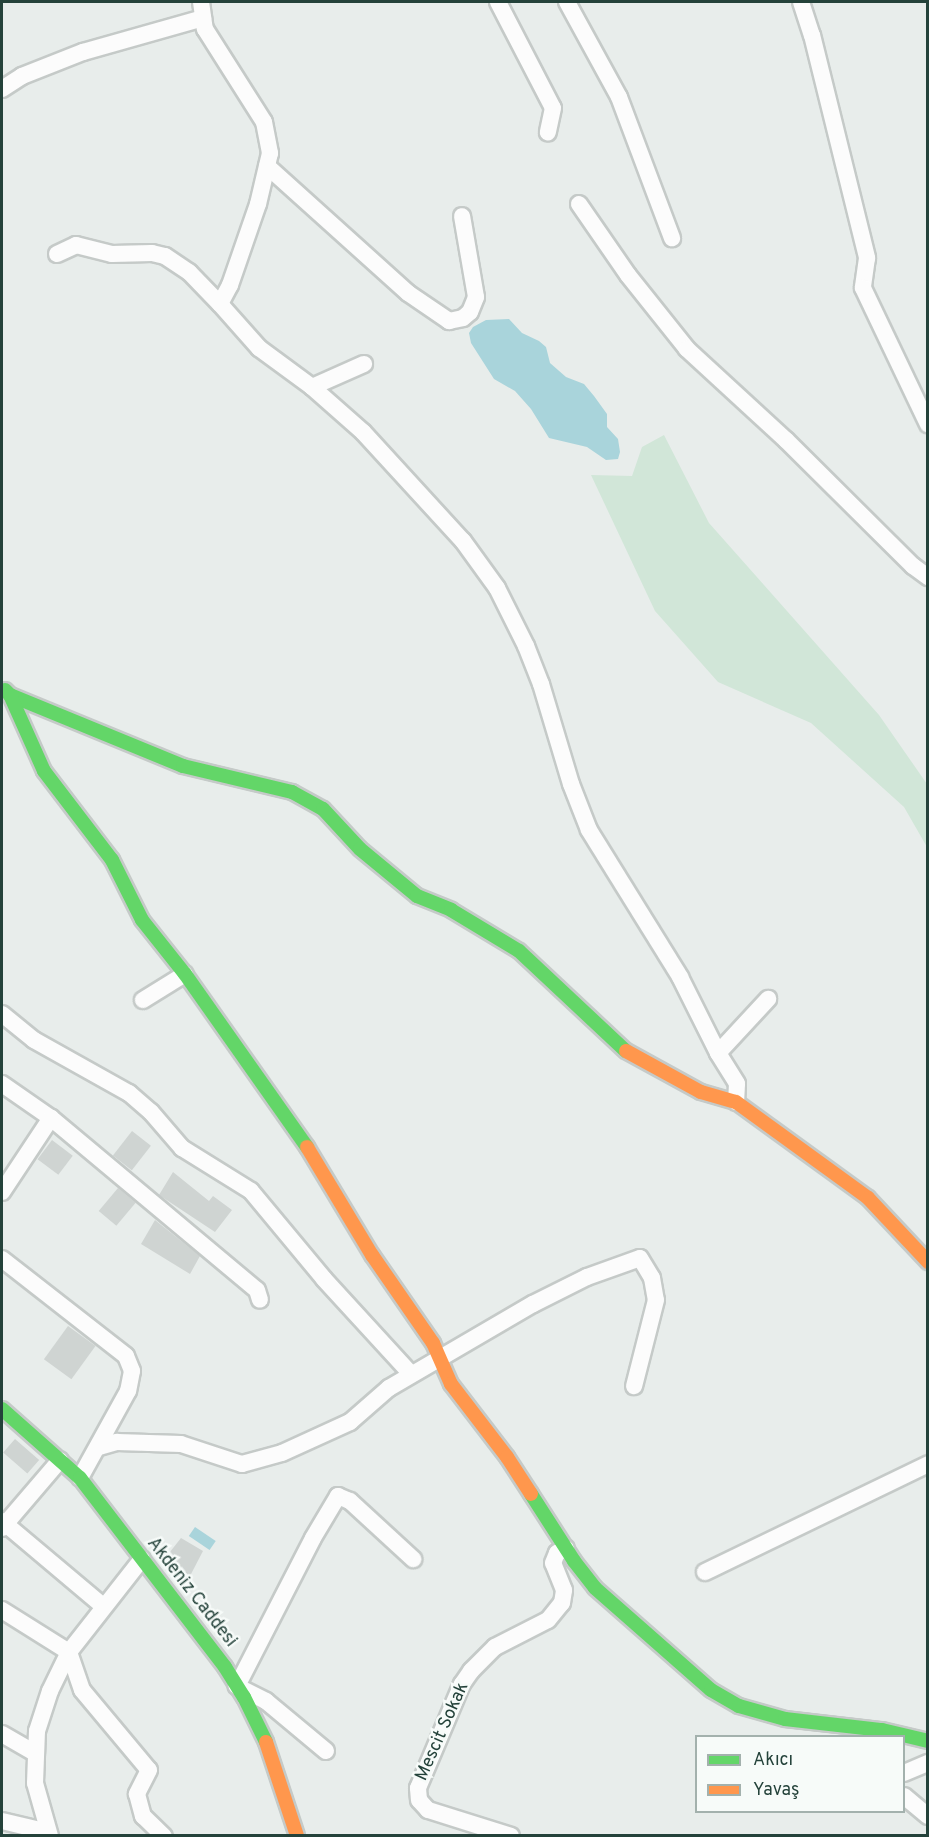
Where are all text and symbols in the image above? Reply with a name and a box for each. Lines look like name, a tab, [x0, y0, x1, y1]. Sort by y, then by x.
street label: Akdeniz Caddesi	[141, 1534, 241, 1652]
street label: Mescit Sokak	[412, 1679, 474, 1785]
legend	[695, 1735, 905, 1813]
text: Akıcı	[753, 1749, 793, 1772]
text: Yavaş	[753, 1779, 799, 1802]

